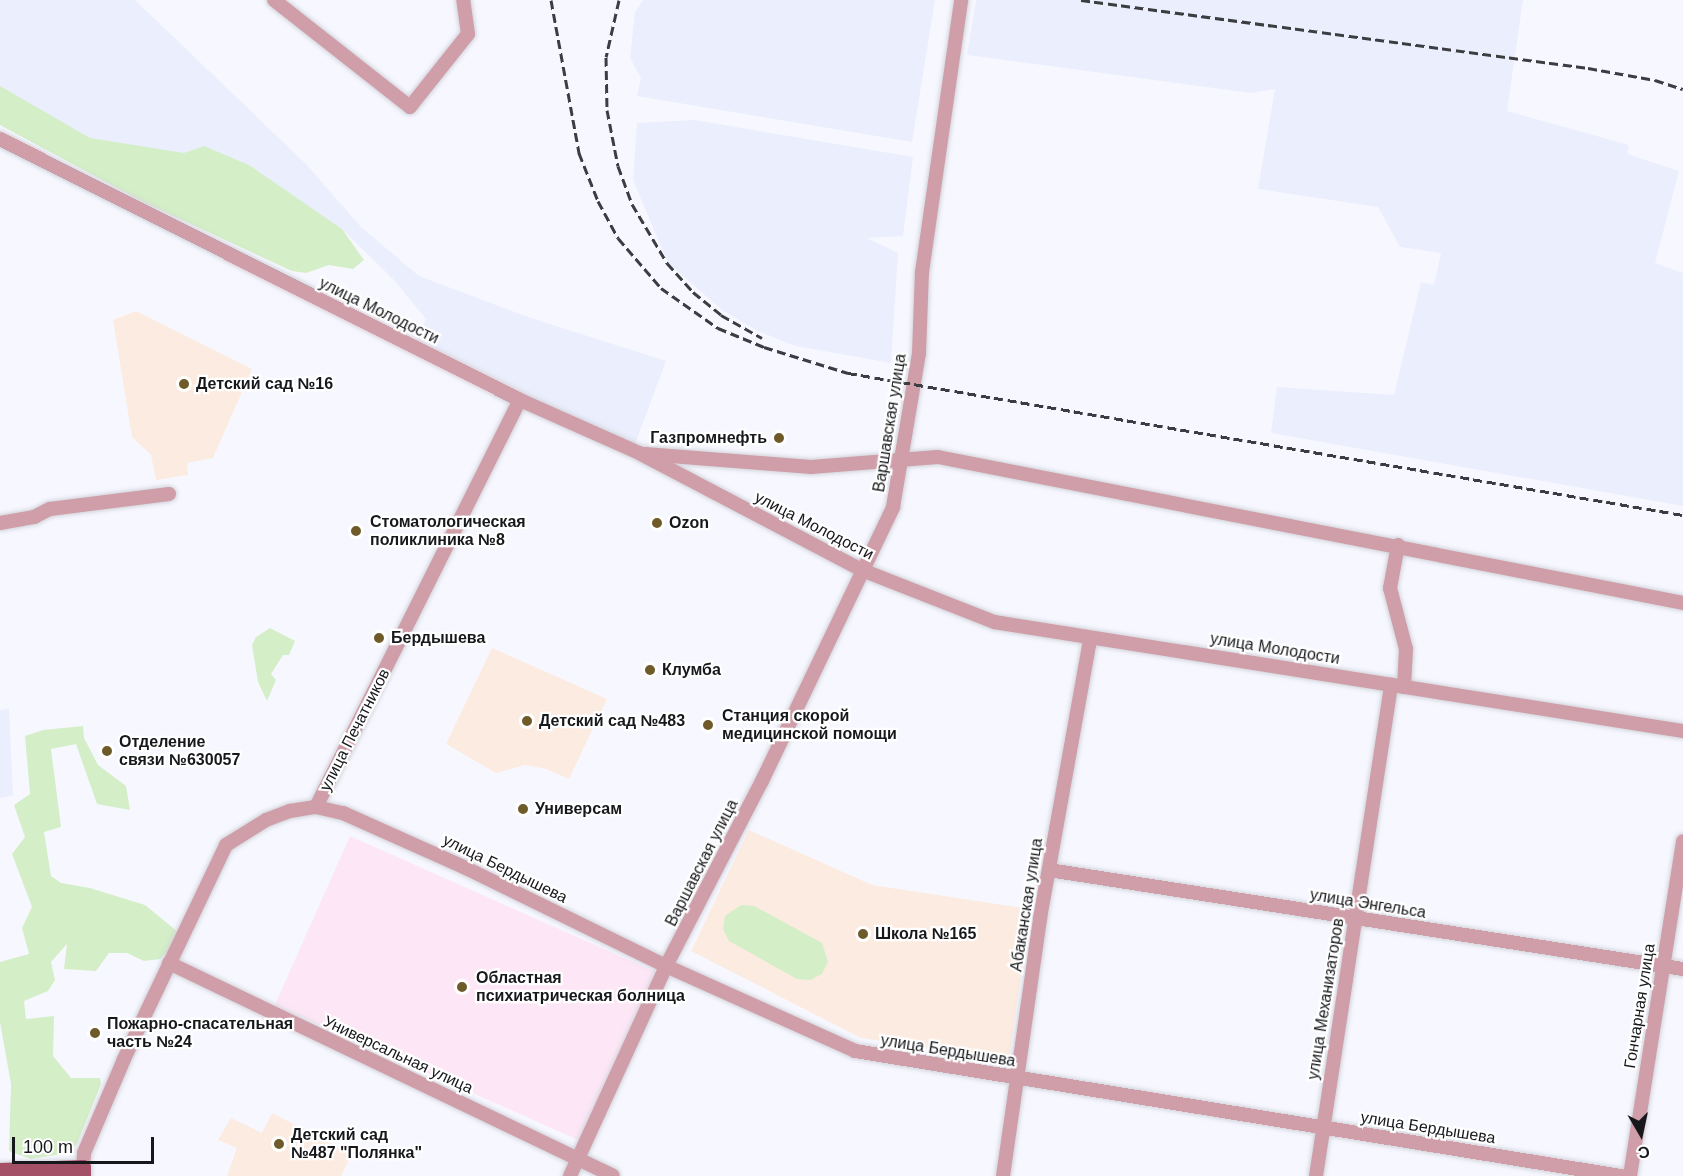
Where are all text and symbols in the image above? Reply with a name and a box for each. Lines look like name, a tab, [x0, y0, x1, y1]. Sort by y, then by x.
street label: улица Молодости	[316, 274, 442, 348]
street label: Варшавская улица	[870, 352, 910, 494]
place label: Детский сад №16	[196, 374, 333, 394]
marker: Детский сад №16	[177, 377, 191, 391]
place label: Газпромнефть	[650, 428, 767, 448]
marker: Газпромнефть	[772, 431, 786, 445]
street label: улица Молодости	[751, 488, 877, 564]
place label: Стоматологическая поликлиника №8	[370, 512, 526, 550]
place label: Ozon	[669, 513, 709, 533]
marker: Ozon	[650, 516, 664, 530]
marker: Стоматологическая поликлиника №8	[347, 522, 365, 540]
place label: Бердышева	[391, 628, 485, 648]
street label: улица Молодости	[1209, 629, 1341, 669]
marker: Бердышева	[372, 631, 386, 645]
place label: Клумба	[662, 660, 721, 680]
marker: Клумба	[643, 663, 657, 677]
street label: улица Печатников	[316, 666, 394, 794]
place label: Станция скорой медицинской помощи	[722, 706, 897, 744]
place label: Детский сад №483	[539, 711, 685, 731]
marker: Детский сад №483	[520, 714, 534, 728]
marker: Станция скорой медицинской помощи	[699, 716, 717, 734]
place label: Отделение связи №630057	[119, 732, 240, 770]
marker: Отделение связи №630057	[100, 744, 114, 758]
street label: Варшавская улица	[662, 796, 742, 930]
place label: Универсам	[535, 799, 622, 819]
marker: Универсам	[516, 802, 530, 816]
street label: улица Бердышева	[440, 831, 570, 907]
street label: Абаканская улица	[1007, 837, 1047, 973]
street label: улица Энгельса	[1309, 885, 1427, 923]
street label: улица Механизаторов	[1304, 917, 1348, 1081]
place label: Школа №165	[875, 924, 976, 944]
marker: Школа №165	[856, 927, 870, 941]
street label: Гончарная улица	[1621, 942, 1659, 1070]
place label: Областная психиатрическая болница	[476, 968, 685, 1006]
marker: Областная психиатрическая болница	[453, 978, 471, 996]
street label: Универсальная улица	[320, 1012, 476, 1098]
place label: Пожарно-спасательная часть №24	[107, 1014, 293, 1052]
marker: Пожарно-спасательная часть №24	[88, 1026, 102, 1040]
street label: улица Бердышева	[879, 1031, 1017, 1071]
north arrow	[1611, 1104, 1671, 1164]
street label: улица Бердышева	[1359, 1108, 1497, 1148]
scale bar	[15, 1125, 158, 1163]
place label: Детский сад №487 "Полянка"	[291, 1125, 422, 1163]
text: 100 m	[23, 1137, 73, 1157]
marker: Детский сад №487 "Полянка"	[272, 1137, 286, 1151]
text: С	[1637, 1143, 1651, 1162]

